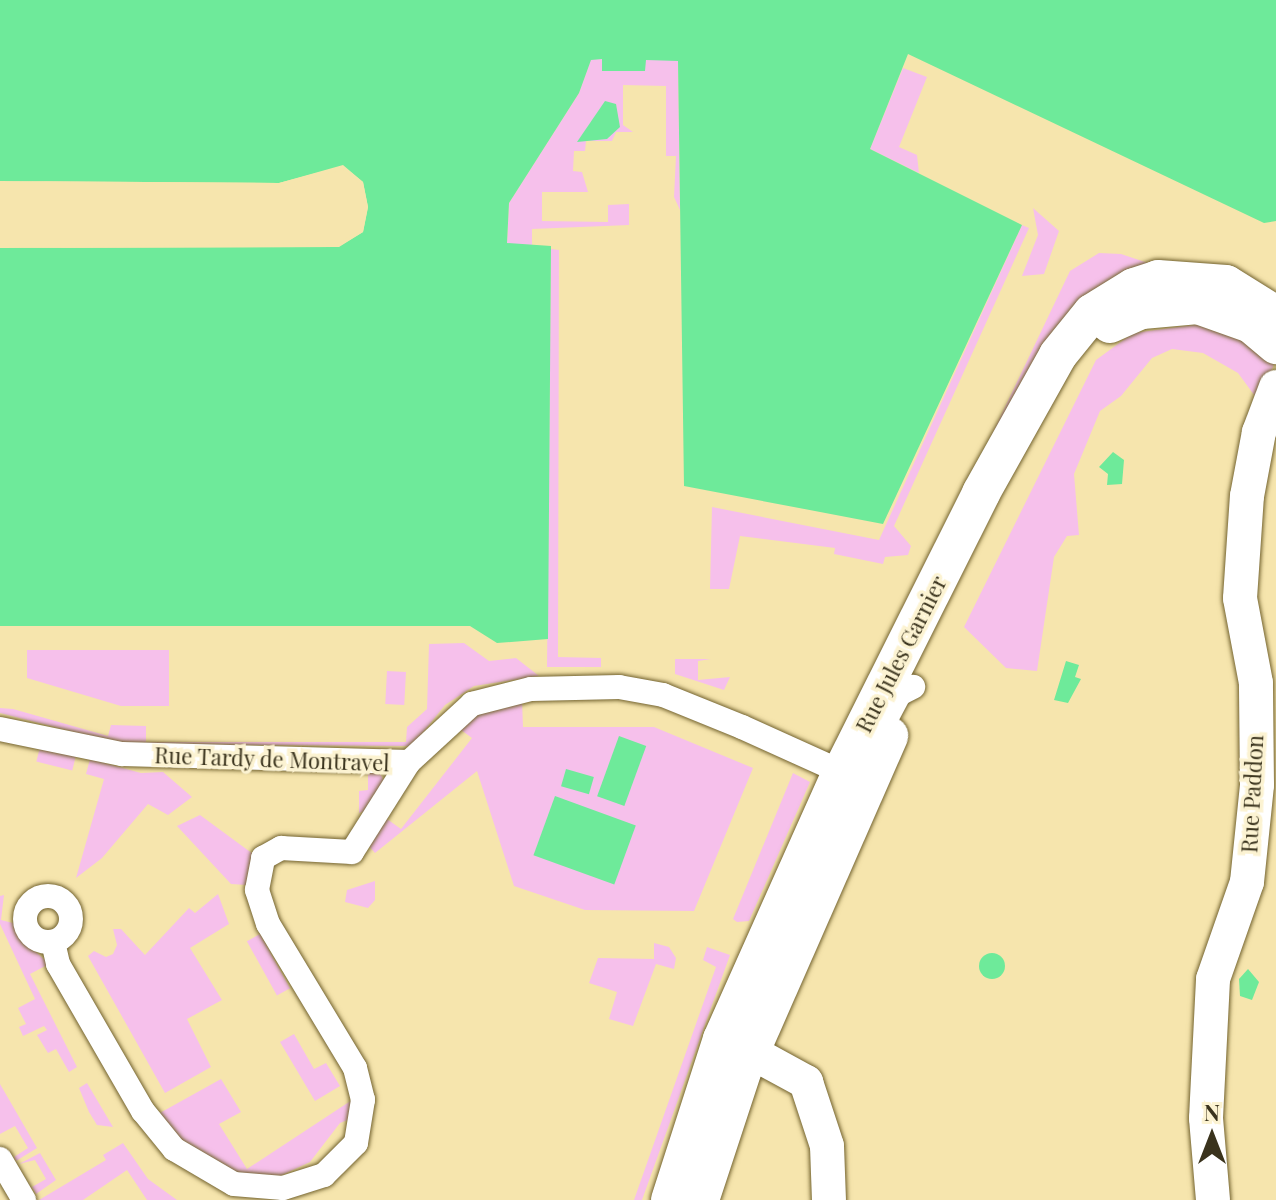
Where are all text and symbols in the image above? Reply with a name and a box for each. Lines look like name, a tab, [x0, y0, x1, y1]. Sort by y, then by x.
street label: Rue Jules Garnier	[850, 571, 952, 737]
street label: Rue Paddon	[1236, 734, 1268, 854]
street label: Rue Tardy de Montravel	[153, 742, 391, 776]
north arrow	[1172, 1096, 1252, 1176]
text: N	[1204, 1097, 1220, 1127]

